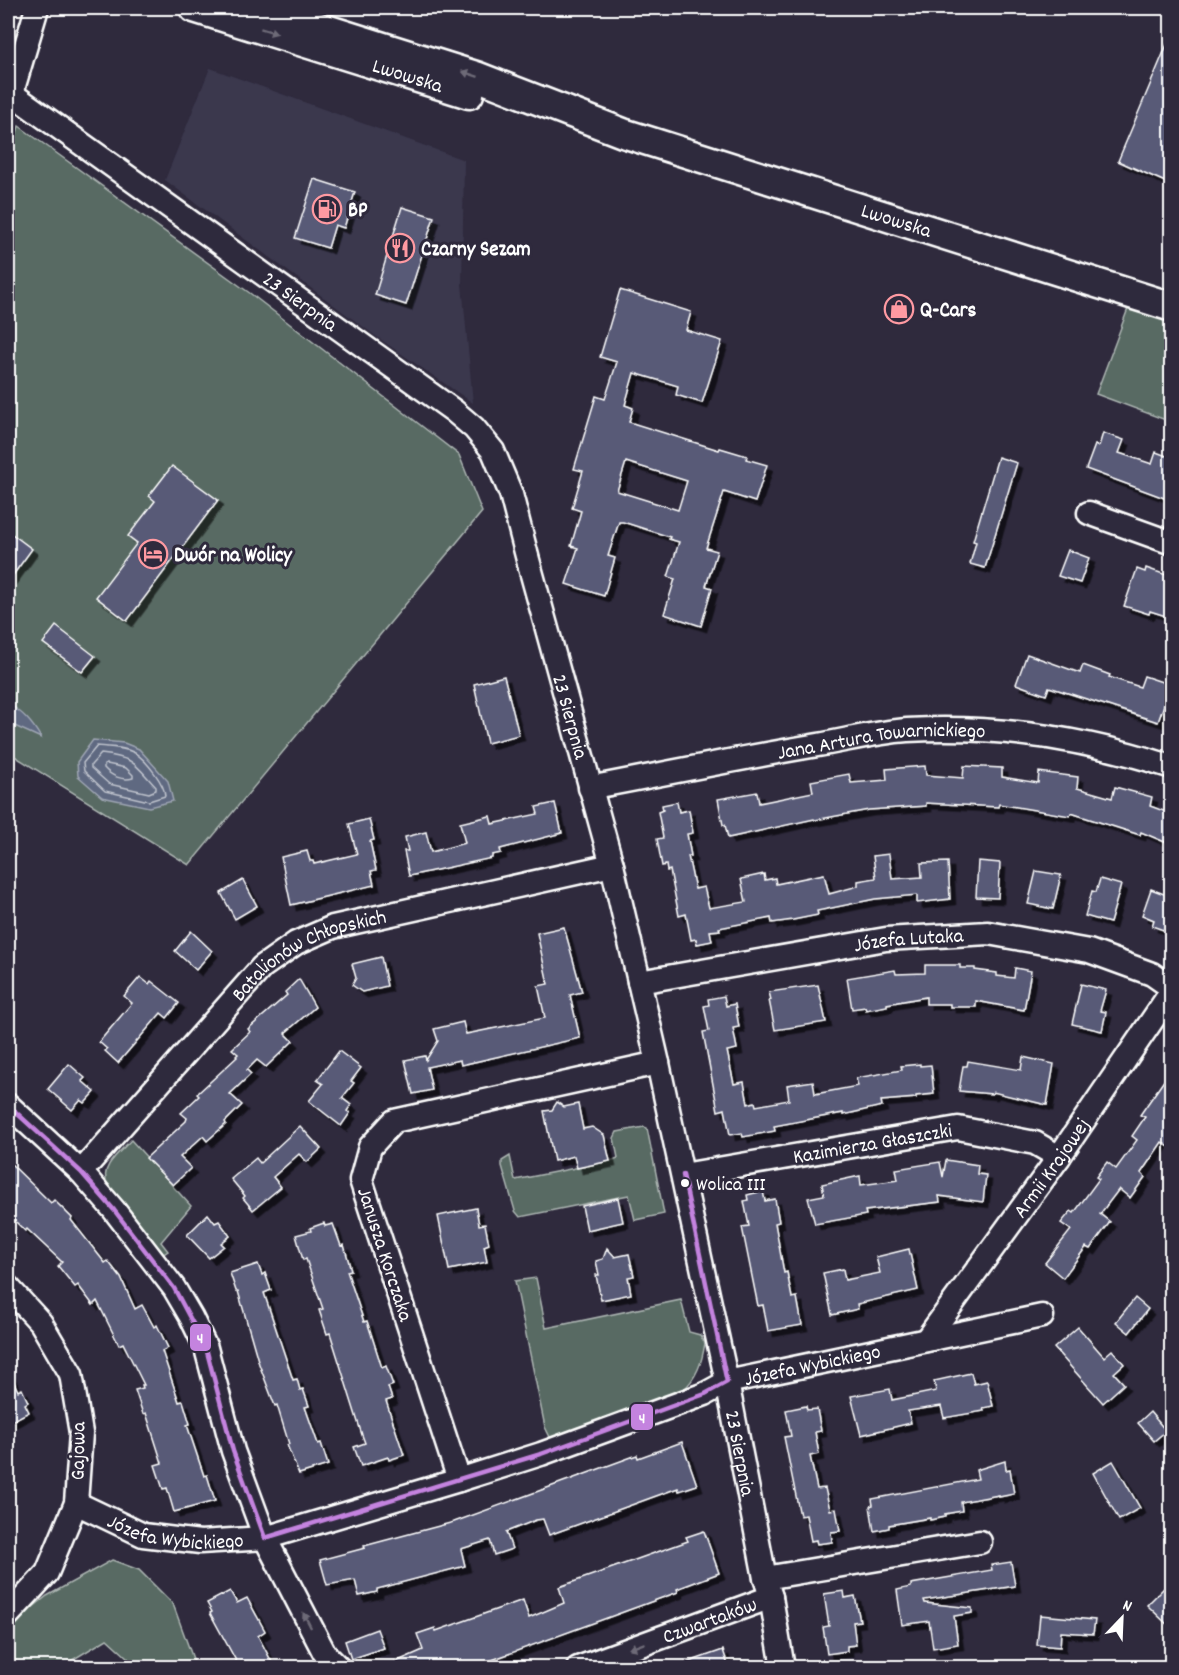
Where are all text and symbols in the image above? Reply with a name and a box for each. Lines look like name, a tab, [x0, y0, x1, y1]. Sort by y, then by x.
one-way arrow	[260, 27, 278, 37]
street label: Lwowska	[368, 53, 447, 103]
one-way arrow	[461, 69, 479, 78]
fuel station icon: BP	[311, 193, 343, 225]
place label: BP	[348, 197, 368, 227]
street label: Lwowska	[857, 197, 936, 248]
restaurant icon: Czarny Sezam	[384, 232, 416, 264]
place label: Czarny Sezam	[421, 236, 531, 266]
street label: 23 Sierpnia	[255, 266, 344, 341]
shop icon: Q-Cars	[883, 293, 915, 325]
place label: Q-Cars	[920, 297, 976, 327]
hotel icon: Dwór na Wolicy	[137, 538, 169, 570]
place label: Dwór na Wolicy	[174, 542, 293, 572]
street label: 23 Sierpnia	[542, 671, 594, 764]
street label: Jana Artura Towarnickiego	[775, 717, 986, 770]
street label: Batalionów Chłopskich	[226, 904, 390, 1010]
street label: Józefa Lutaka	[852, 922, 965, 962]
street label: Armii Krajowej	[1007, 1113, 1099, 1225]
street label: Kazimierza Głaszczki	[791, 1117, 955, 1174]
place label: Wolica III	[696, 1172, 765, 1200]
marker: Wolica III	[679, 1177, 691, 1189]
street label: Janusza Korczaka	[347, 1184, 419, 1327]
line badge: 4	[189, 1323, 212, 1352]
text: 4	[197, 1328, 203, 1351]
street label: Józefa Wybickiego	[742, 1338, 884, 1396]
line badge: 4	[630, 1403, 654, 1431]
text: 4	[639, 1408, 645, 1431]
street label: 23 Sierpnia	[715, 1408, 761, 1500]
street label: Gajowa	[64, 1420, 96, 1481]
street label: Józefa Wybickiego	[101, 1508, 245, 1560]
north arrow	[1092, 1588, 1152, 1648]
street label: Czwartaków	[659, 1591, 762, 1654]
text: N	[1119, 1594, 1135, 1619]
one-way arrow	[302, 1611, 312, 1628]
one-way arrow	[628, 1641, 646, 1651]

